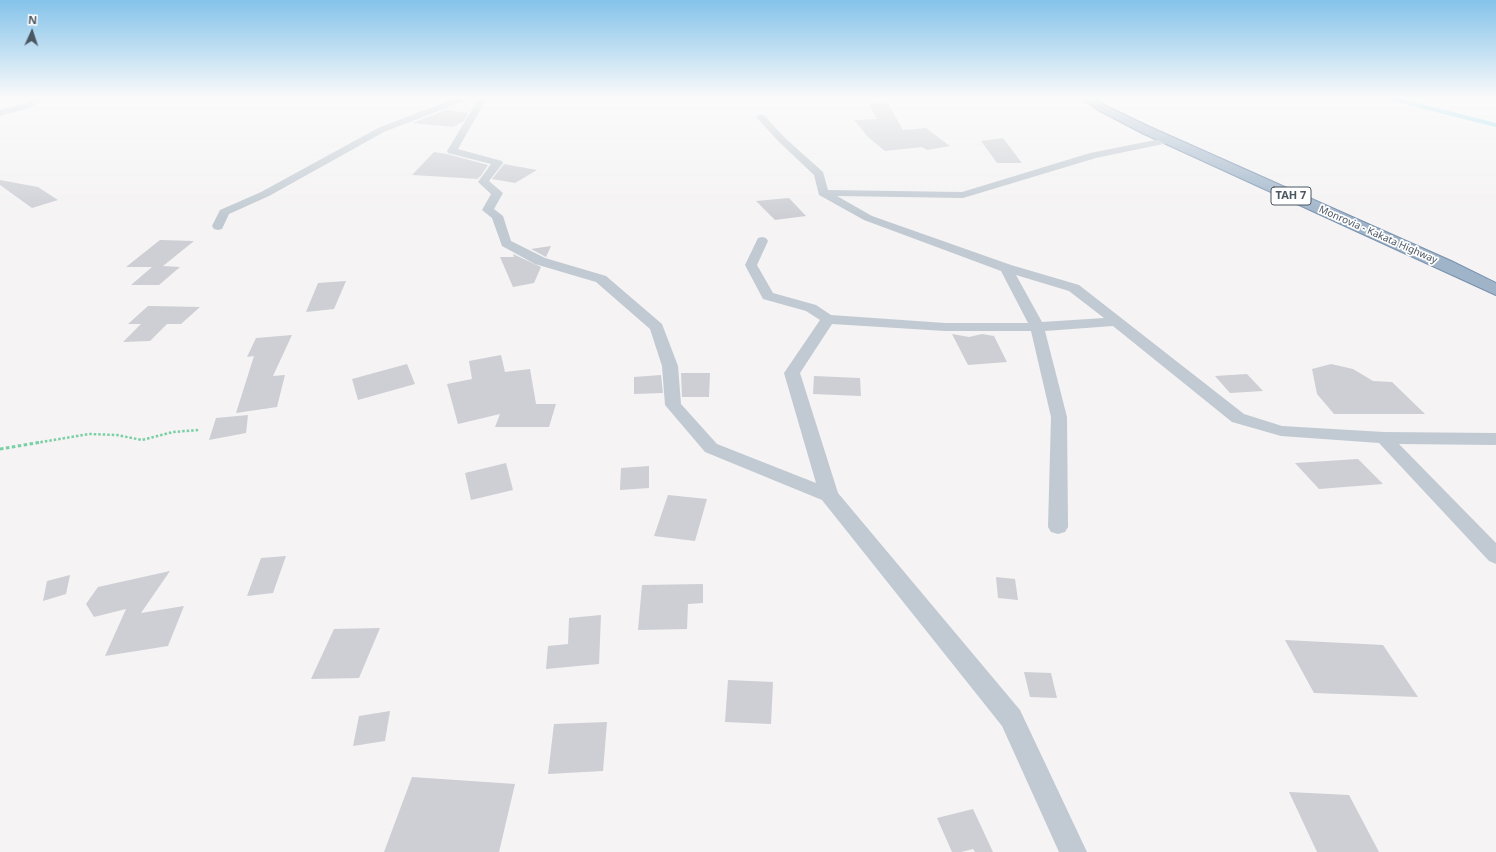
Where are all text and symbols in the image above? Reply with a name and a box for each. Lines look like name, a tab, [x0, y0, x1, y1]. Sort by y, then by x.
north arrow	[12, 12, 52, 52]
text: N	[28, 12, 38, 27]
road number: TAH 7	[1271, 187, 1311, 205]
street label: Monrovia - Kakata Highway	[1317, 203, 1439, 267]

